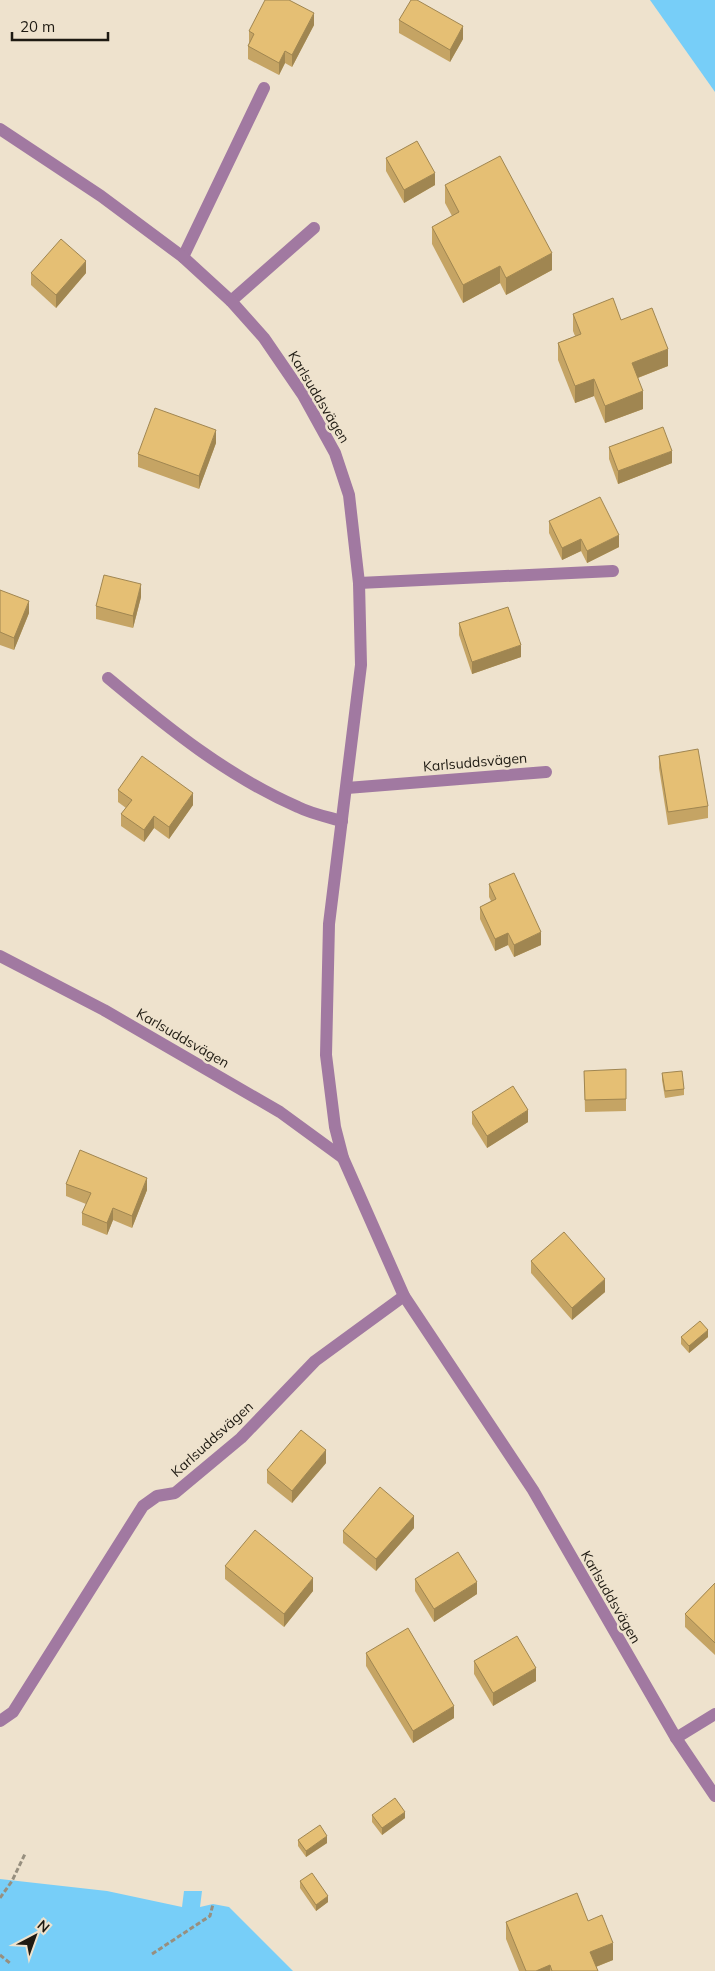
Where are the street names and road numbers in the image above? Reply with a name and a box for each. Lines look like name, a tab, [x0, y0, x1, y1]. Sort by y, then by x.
street label: Karlsuddsvägen	[284, 348, 354, 446]
street label: Karlsuddsvägen	[422, 748, 528, 776]
street label: Karlsuddsvägen	[133, 1004, 233, 1072]
street label: Karlsuddsvägen	[167, 1397, 257, 1481]
street label: Karlsuddsvägen	[577, 1547, 645, 1647]

